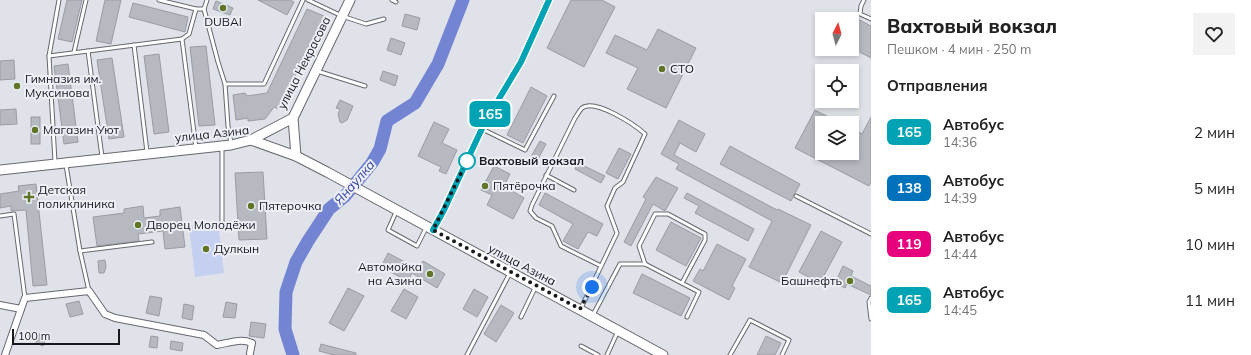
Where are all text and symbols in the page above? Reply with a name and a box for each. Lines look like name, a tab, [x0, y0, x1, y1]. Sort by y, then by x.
marker: DUBAI	[218, 3, 228, 13]
north arrow	[815, 12, 859, 56]
map controls	[815, 12, 859, 160]
button: heart	[1193, 13, 1235, 55]
place label: DUBAI	[204, 14, 242, 29]
street label: улица Некрасова	[274, 14, 333, 112]
text: Вахтовый вокзал	[887, 14, 1057, 38]
text: Пешком · 4 мин · 250 m	[887, 41, 1031, 57]
place label: СТО	[670, 61, 694, 76]
marker: СТО	[657, 64, 667, 74]
button: locate	[815, 64, 859, 108]
place label: Гимназия им. Муксинова	[25, 71, 101, 100]
text: Отправления	[887, 76, 988, 95]
marker: Гимназия им. Муксинова	[12, 81, 22, 91]
line badge: 165	[467, 101, 513, 127]
text: 165	[477, 105, 503, 123]
text: Автобус	[943, 115, 1004, 134]
button: layers	[815, 116, 859, 160]
place label: Магазин Уют	[43, 122, 120, 137]
street label: улица Азина	[174, 122, 250, 145]
text: 165	[896, 123, 922, 141]
text: 2 мин	[1194, 123, 1235, 142]
marker: Магазин Уют	[30, 125, 40, 135]
text: 14:36	[943, 134, 977, 150]
marker: Вахтовый вокзал	[458, 152, 476, 170]
place label: Вахтовый вокзал	[479, 153, 584, 168]
water label: Янаулка	[330, 156, 378, 208]
text: Автобус	[943, 171, 1004, 190]
place label: Пятёрочка	[493, 178, 556, 193]
text: 138	[896, 179, 922, 197]
text: 5 мин	[1194, 179, 1235, 198]
marker: Пятёрочка	[480, 181, 490, 191]
place label: Детская поликлиника	[38, 182, 115, 211]
text: 14:39	[943, 190, 977, 206]
marker: Детская поликлиника	[23, 191, 35, 203]
place label: Пятерочка	[259, 198, 322, 213]
marker: Пятерочка	[246, 201, 256, 211]
place label: Дворец Молодёжи	[146, 217, 256, 232]
marker: Дворец Молодёжи	[133, 220, 143, 230]
text: Автобус	[943, 227, 1004, 246]
text: 119	[896, 235, 922, 253]
text: 10 мин	[1185, 235, 1235, 254]
street label: улица Азина	[486, 240, 559, 289]
place label: Дулкын	[214, 241, 259, 256]
marker: Дулкын	[201, 244, 211, 254]
text: 14:44	[943, 246, 977, 262]
place label: Автомойка на Азина	[358, 259, 422, 288]
marker: Автомойка на Азина	[425, 269, 435, 279]
place label: Башнефть	[781, 273, 842, 288]
marker: Башнефть	[845, 276, 855, 286]
your location	[582, 277, 602, 297]
text: Автобус	[943, 283, 1004, 302]
text: 165	[896, 291, 922, 309]
text: 11 мин	[1185, 291, 1235, 310]
text: 14:45	[943, 302, 977, 318]
scale bar	[12, 327, 120, 346]
text: 100 m	[18, 329, 50, 343]

